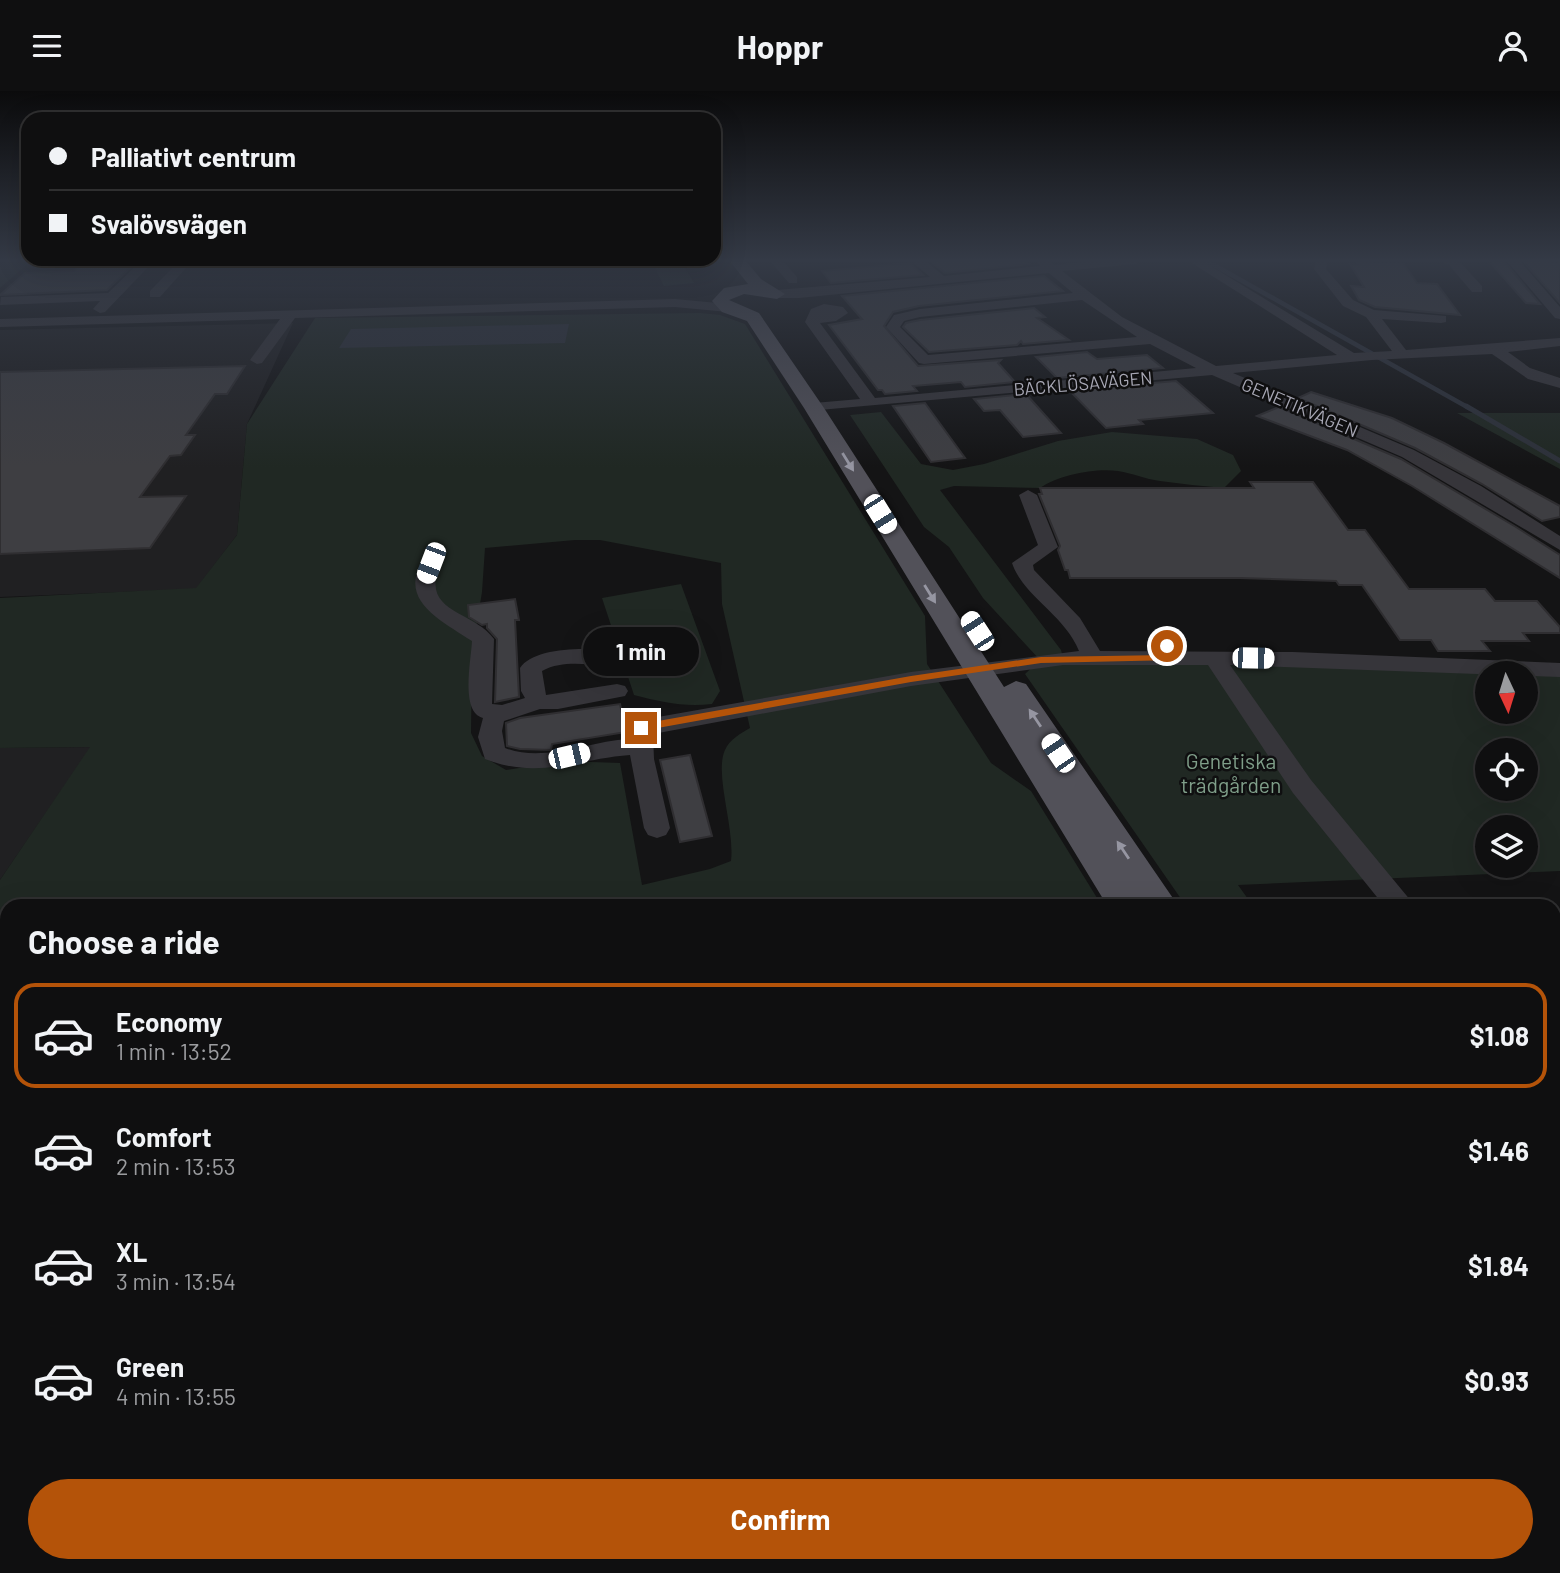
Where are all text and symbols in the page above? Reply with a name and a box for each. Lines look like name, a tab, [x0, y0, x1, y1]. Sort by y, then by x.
icon: menu	[28, 27, 66, 65]
text: Hoppr	[737, 27, 823, 65]
icon: person	[1494, 27, 1532, 65]
text: Palliativt centrum	[91, 141, 296, 172]
text: Svalövsvägen	[91, 208, 247, 239]
street label: BÄCKLÖSAVÄGEN	[1013, 366, 1153, 400]
street label: GENETIKVÄGEN	[1238, 373, 1362, 441]
one-way arrow	[841, 452, 854, 471]
car	[860, 491, 901, 537]
car	[414, 540, 449, 586]
one-way arrow	[923, 584, 936, 603]
car	[957, 608, 998, 654]
callout: 1 min	[583, 627, 699, 675]
route start	[1151, 630, 1183, 662]
text: 1 min	[616, 637, 666, 665]
car	[1232, 647, 1275, 669]
north arrow	[1475, 661, 1538, 725]
map controls	[1475, 661, 1538, 878]
one-way arrow	[1028, 708, 1041, 728]
route end	[625, 712, 657, 744]
car	[1038, 730, 1079, 776]
button: locate	[1475, 738, 1538, 801]
car	[547, 741, 592, 771]
park label: Genetiska trädgården	[1181, 748, 1281, 797]
button: layers	[1475, 815, 1538, 878]
one-way arrow	[1117, 840, 1130, 860]
text: Choose a ride	[28, 922, 220, 960]
icon: car	[32, 1004, 95, 1067]
text: Economy	[116, 1006, 222, 1037]
text: $1.08	[1470, 1020, 1529, 1051]
text: 1 min · 13:52	[116, 1037, 232, 1065]
icon: car	[32, 1119, 95, 1182]
text: Comfort	[116, 1121, 212, 1152]
text: $1.46	[1468, 1135, 1529, 1166]
text: 2 min · 13:53	[116, 1152, 236, 1180]
icon: car	[32, 1234, 95, 1297]
text: XL	[116, 1236, 147, 1267]
text: $1.84	[1468, 1250, 1529, 1281]
text: 3 min · 13:54	[116, 1267, 236, 1295]
icon: car	[32, 1349, 95, 1412]
text: Green	[116, 1351, 184, 1382]
text: $0.93	[1464, 1365, 1529, 1396]
text: 4 min · 13:55	[116, 1382, 236, 1410]
button: Confirm	[28, 1479, 1533, 1559]

